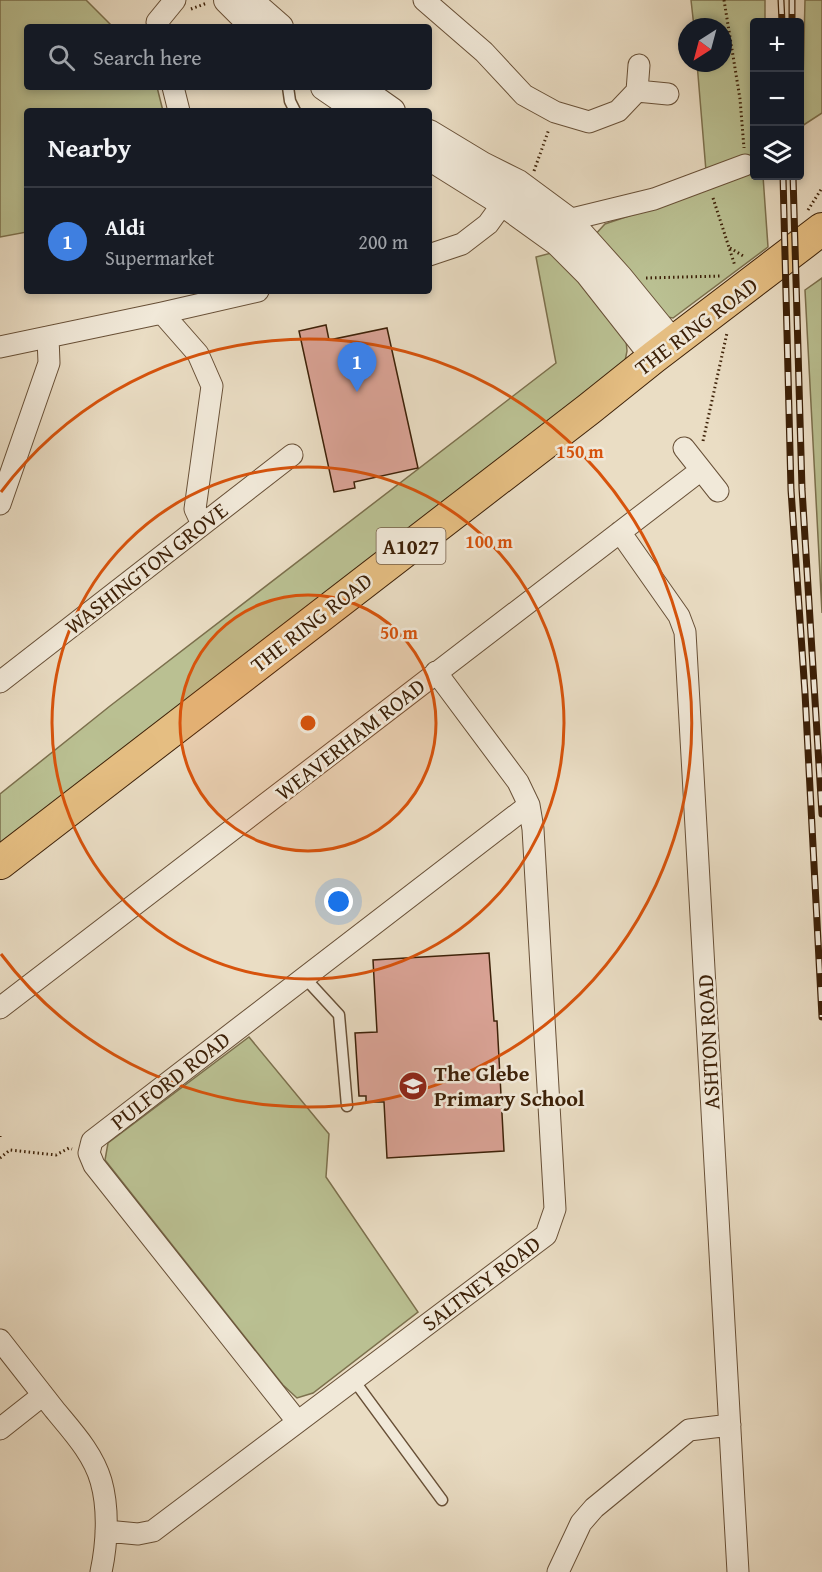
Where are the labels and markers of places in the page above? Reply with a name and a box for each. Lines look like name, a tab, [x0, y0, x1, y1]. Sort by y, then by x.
pin: 1	[338, 342, 376, 392]
centre of rings	[298, 713, 318, 733]
place label: The Glebe Primary School	[434, 1057, 585, 1114]
school or university icon: The Glebe Primary School	[397, 1070, 429, 1102]

